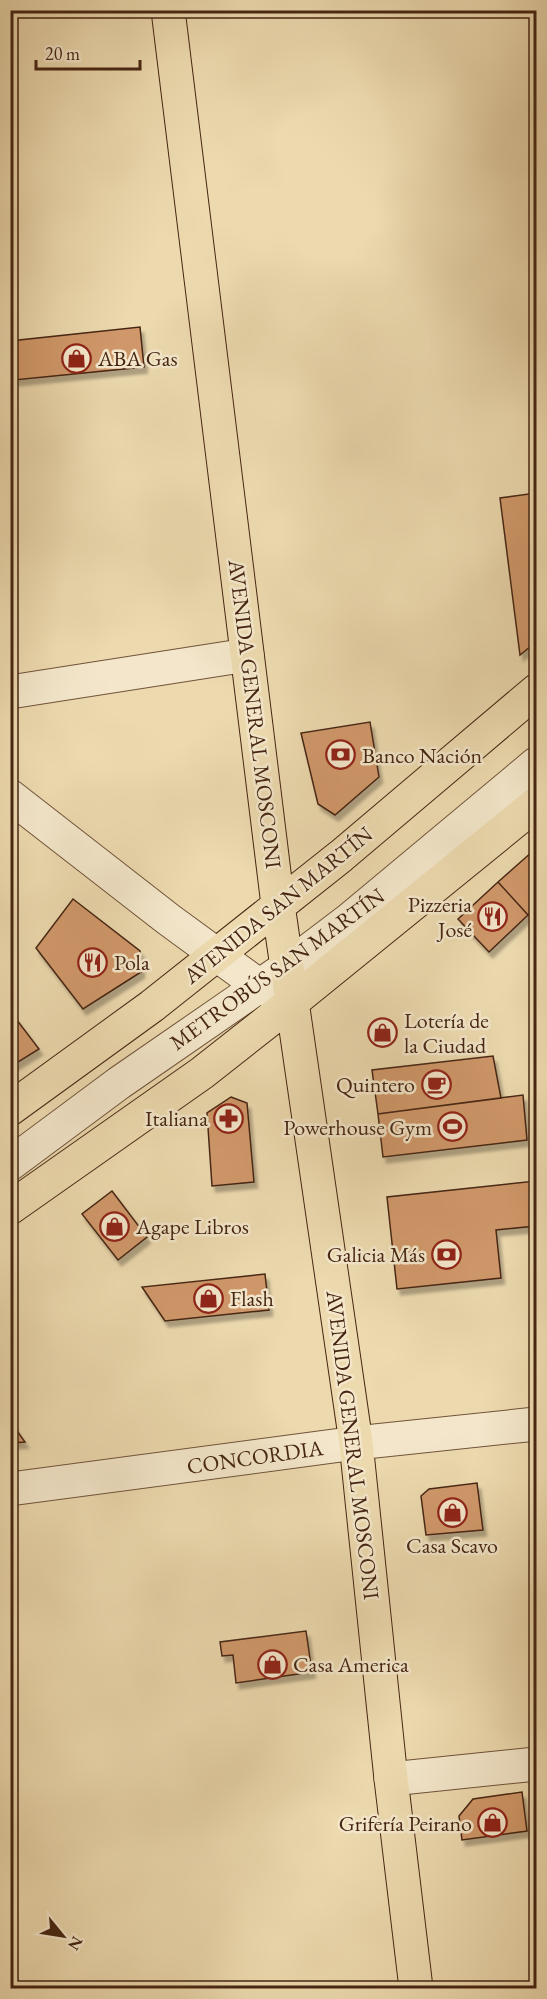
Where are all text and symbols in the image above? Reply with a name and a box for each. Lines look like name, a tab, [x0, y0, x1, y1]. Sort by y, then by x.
scale bar	[36, 33, 140, 71]
text: 20 m	[45, 42, 80, 65]
shop icon: ABA Gas	[61, 342, 93, 374]
place label: ABA Gas	[97, 344, 178, 373]
street label: AVENIDA GENERAL MOSCONI	[222, 557, 288, 871]
bank icon: Banco Nación	[325, 739, 357, 771]
place label: Banco Nación	[362, 741, 483, 770]
street label: AVENIDA SAN MARTÍN	[177, 819, 379, 991]
street label: METROBÚS SAN MARTÍN	[164, 881, 391, 1057]
place label: Pizzeria José	[408, 890, 472, 944]
restaurant icon: Pizzeria José	[477, 901, 509, 933]
restaurant icon: Pola	[77, 946, 109, 978]
place label: Pola	[114, 948, 150, 977]
place label: Lotería de la Ciudad	[404, 1006, 489, 1060]
shop icon: Lotería de la Ciudad	[367, 1017, 399, 1049]
cafe icon: Quintero	[420, 1068, 452, 1100]
place label: Quintero	[336, 1070, 415, 1099]
pharmacy icon: Italiana	[213, 1102, 245, 1134]
place label: Italiana	[145, 1104, 208, 1133]
sports icon: Powerhouse Gym	[437, 1111, 469, 1143]
place label: Powerhouse Gym	[283, 1113, 432, 1142]
shop icon: Agape Libros	[99, 1210, 131, 1242]
place label: Agape Libros	[135, 1212, 249, 1241]
bank icon: Galicia Más	[430, 1238, 462, 1270]
place label: Galicia Más	[327, 1240, 425, 1269]
shop icon: Flash	[193, 1282, 225, 1314]
place label: Flash	[230, 1284, 274, 1313]
street label: AVENIDA GENERAL MOSCONI	[320, 1288, 386, 1602]
street label: CONCORDIA	[185, 1433, 326, 1481]
shop icon: Casa Scavo	[436, 1497, 468, 1529]
place label: Casa Scavo	[406, 1531, 498, 1560]
shop icon: Casa America	[256, 1648, 288, 1680]
place label: Casa America	[293, 1650, 409, 1679]
shop icon: Grifería Peirano	[477, 1807, 509, 1839]
place label: Grifería Peirano	[339, 1809, 472, 1838]
north arrow	[33, 1906, 93, 1966]
text: N	[63, 1932, 88, 1954]

